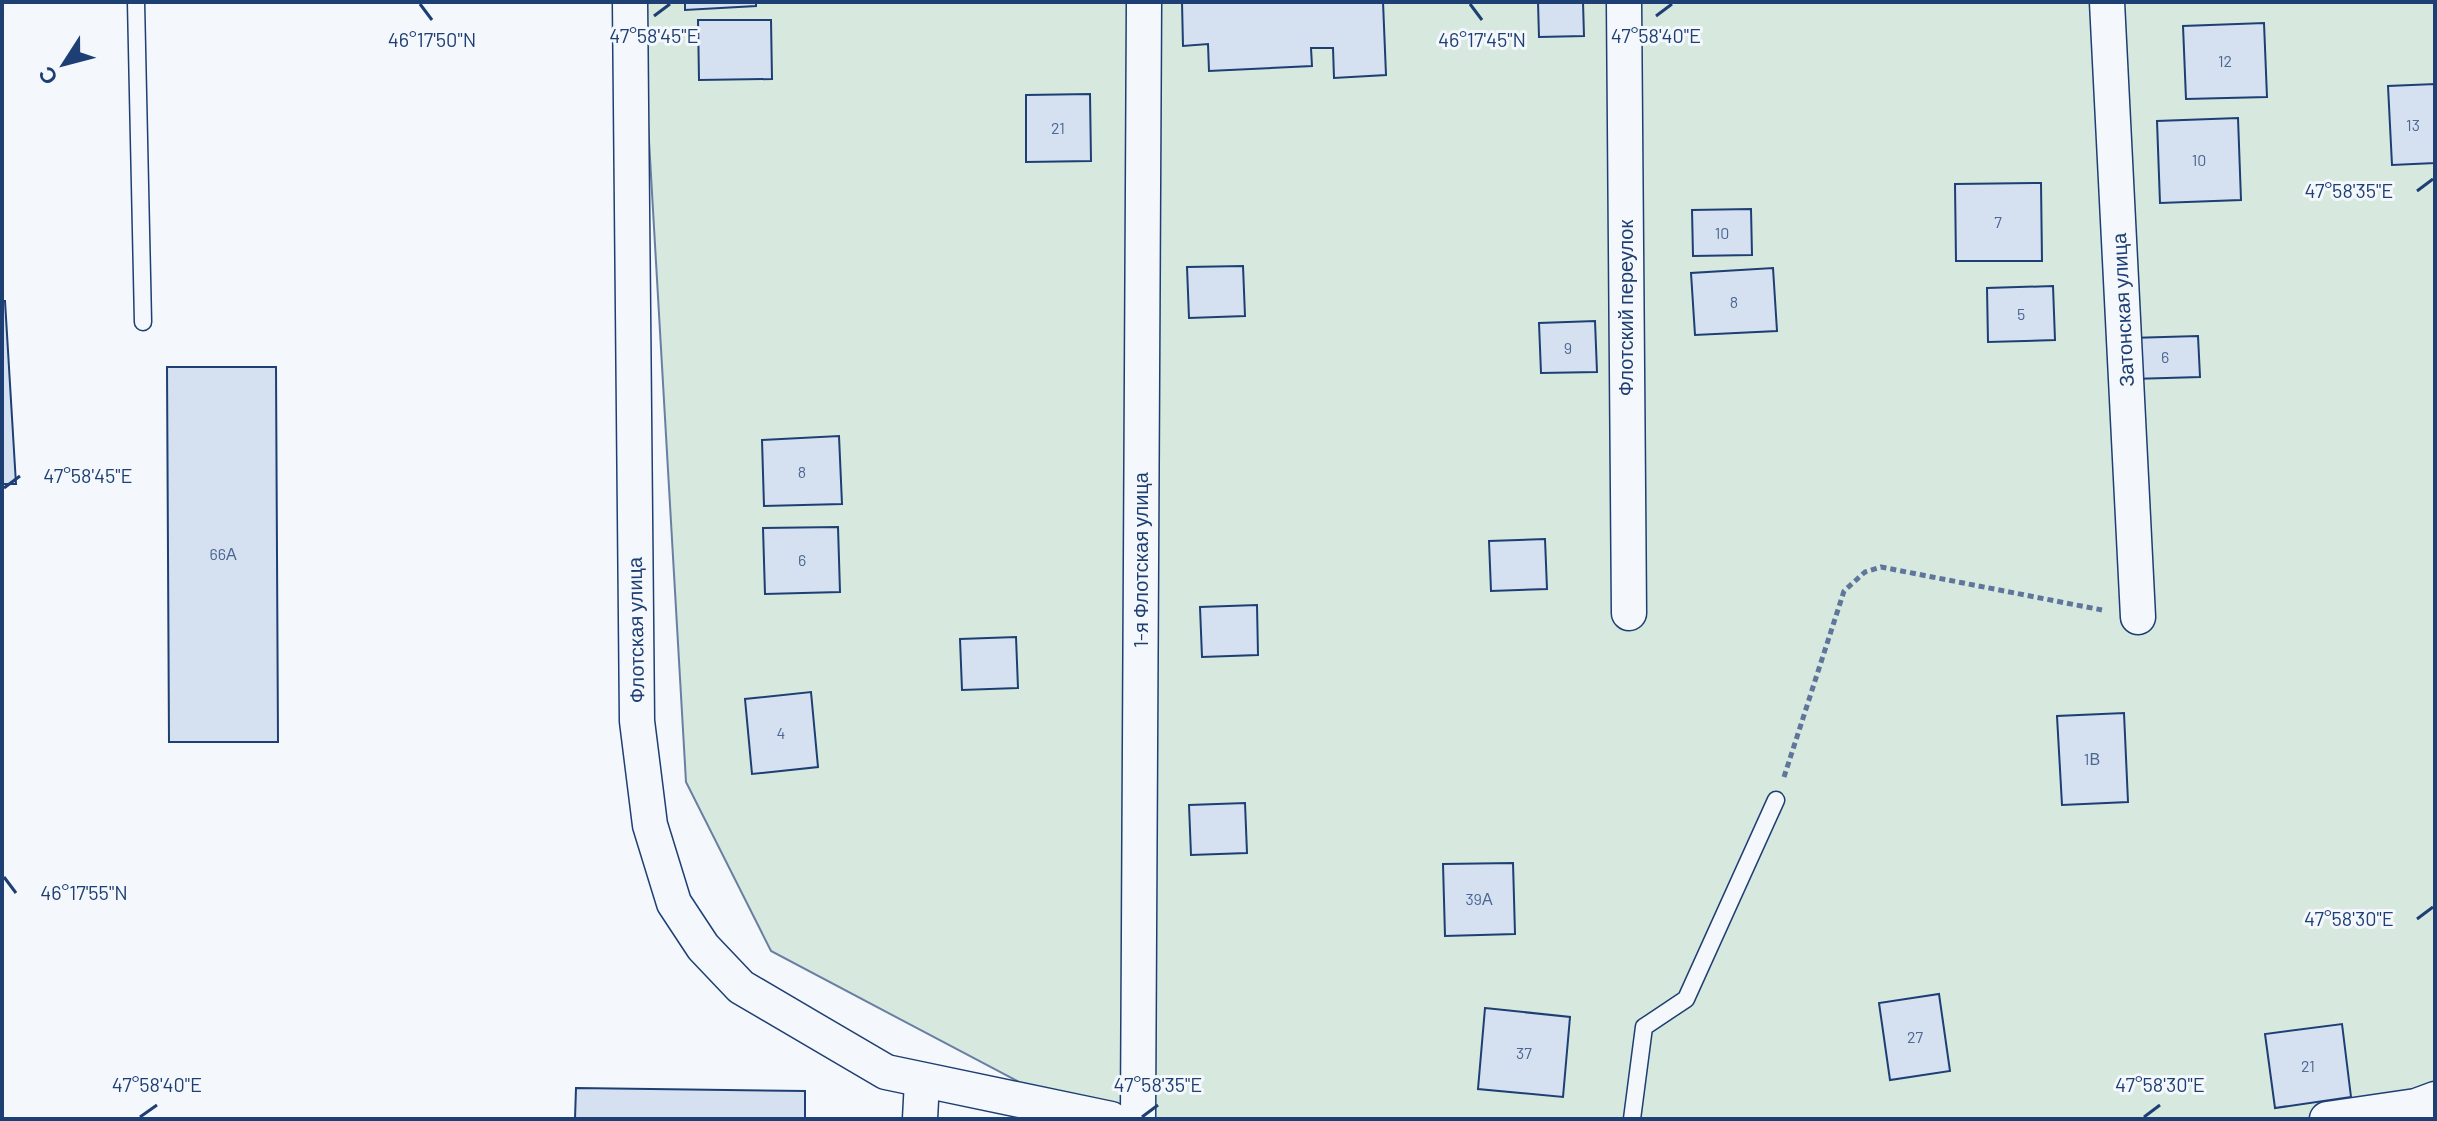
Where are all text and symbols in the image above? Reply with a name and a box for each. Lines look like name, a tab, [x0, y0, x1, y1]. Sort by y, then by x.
text: 47°58'45"E	[609, 23, 699, 47]
text: 47°58'40"E	[1611, 23, 1701, 47]
north arrow	[24, 24, 104, 104]
text: 46°17'50"N	[388, 27, 476, 51]
text: 46°17'45"N	[1438, 27, 1526, 51]
house number: 12	[2218, 51, 2232, 70]
text: С	[32, 62, 62, 90]
house number: 13	[2406, 115, 2420, 134]
house number: 21	[1051, 118, 1065, 137]
house number: 10	[2192, 150, 2206, 169]
text: 47°58'35"E	[2305, 178, 2393, 202]
house number: 7	[1994, 212, 2002, 231]
street label: Флотский переулок	[1613, 220, 1637, 396]
house number: 10	[1715, 223, 1729, 242]
street label: Затонская улица	[2106, 232, 2138, 388]
house number: 8	[1730, 292, 1738, 311]
house number: 5	[2017, 304, 2025, 323]
house number: 9	[1564, 338, 1572, 357]
house number: 6	[2161, 347, 2169, 366]
house number: 8	[798, 462, 806, 481]
text: 47°58'45"E	[43, 463, 133, 487]
street label: 1-я Флотская улица	[1128, 471, 1152, 648]
house number: 66А	[209, 544, 237, 563]
house number: 6	[798, 550, 806, 569]
street label: Флотская улица	[622, 556, 648, 703]
house number: 4	[777, 723, 785, 742]
house number: 1В	[2084, 749, 2100, 768]
text: 46°17'55"N	[40, 880, 128, 904]
house number: 39А	[1465, 889, 1493, 908]
text: 47°58'30"E	[2304, 906, 2394, 930]
house number: 27	[1907, 1027, 1923, 1046]
house number: 37	[1516, 1043, 1532, 1062]
house number: 21	[2301, 1056, 2315, 1075]
text: 47°58'40"E	[112, 1072, 202, 1096]
text: 47°58'35"E	[1114, 1072, 1202, 1096]
text: 47°58'30"E	[2115, 1072, 2205, 1096]

